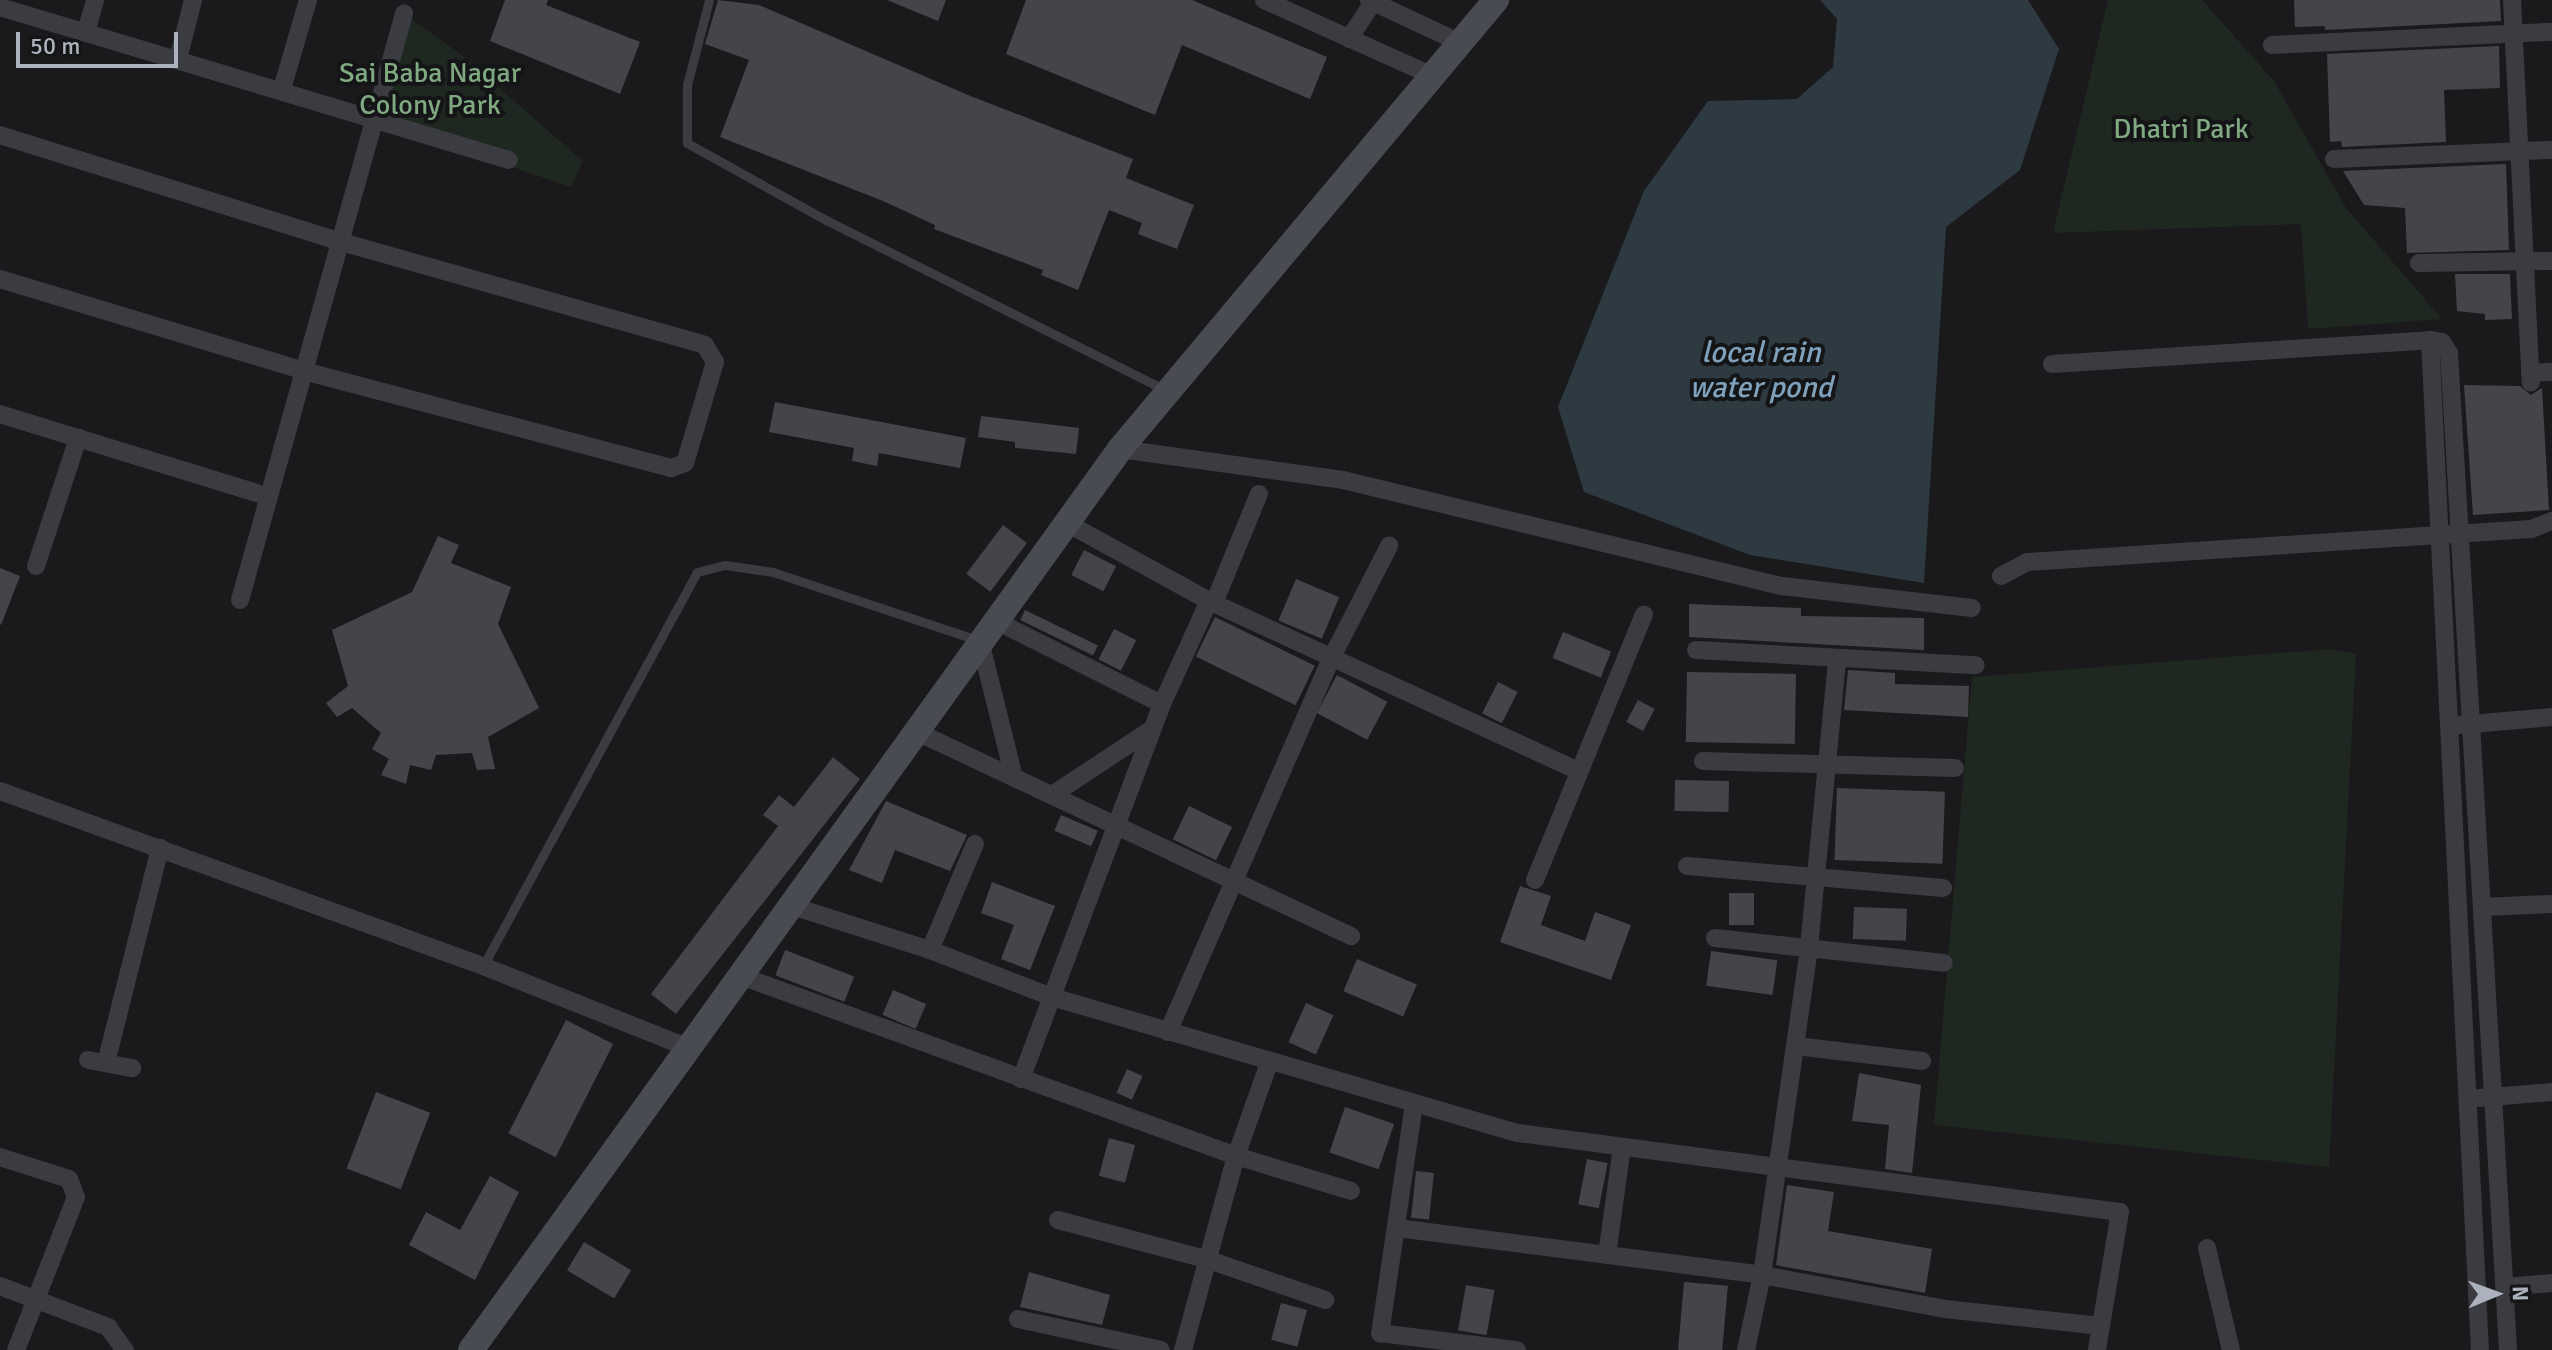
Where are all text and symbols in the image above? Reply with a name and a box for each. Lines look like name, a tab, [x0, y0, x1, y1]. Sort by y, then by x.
scale bar	[20, 16, 182, 66]
text: 50 m	[30, 31, 80, 61]
park label: Sai Baba Nagar Colony Park	[339, 56, 521, 122]
park label: Dhatri Park	[2113, 112, 2249, 146]
water label: local rain water pond	[1690, 335, 1832, 406]
north arrow	[2456, 1254, 2536, 1334]
text: N	[2507, 1286, 2534, 1301]

